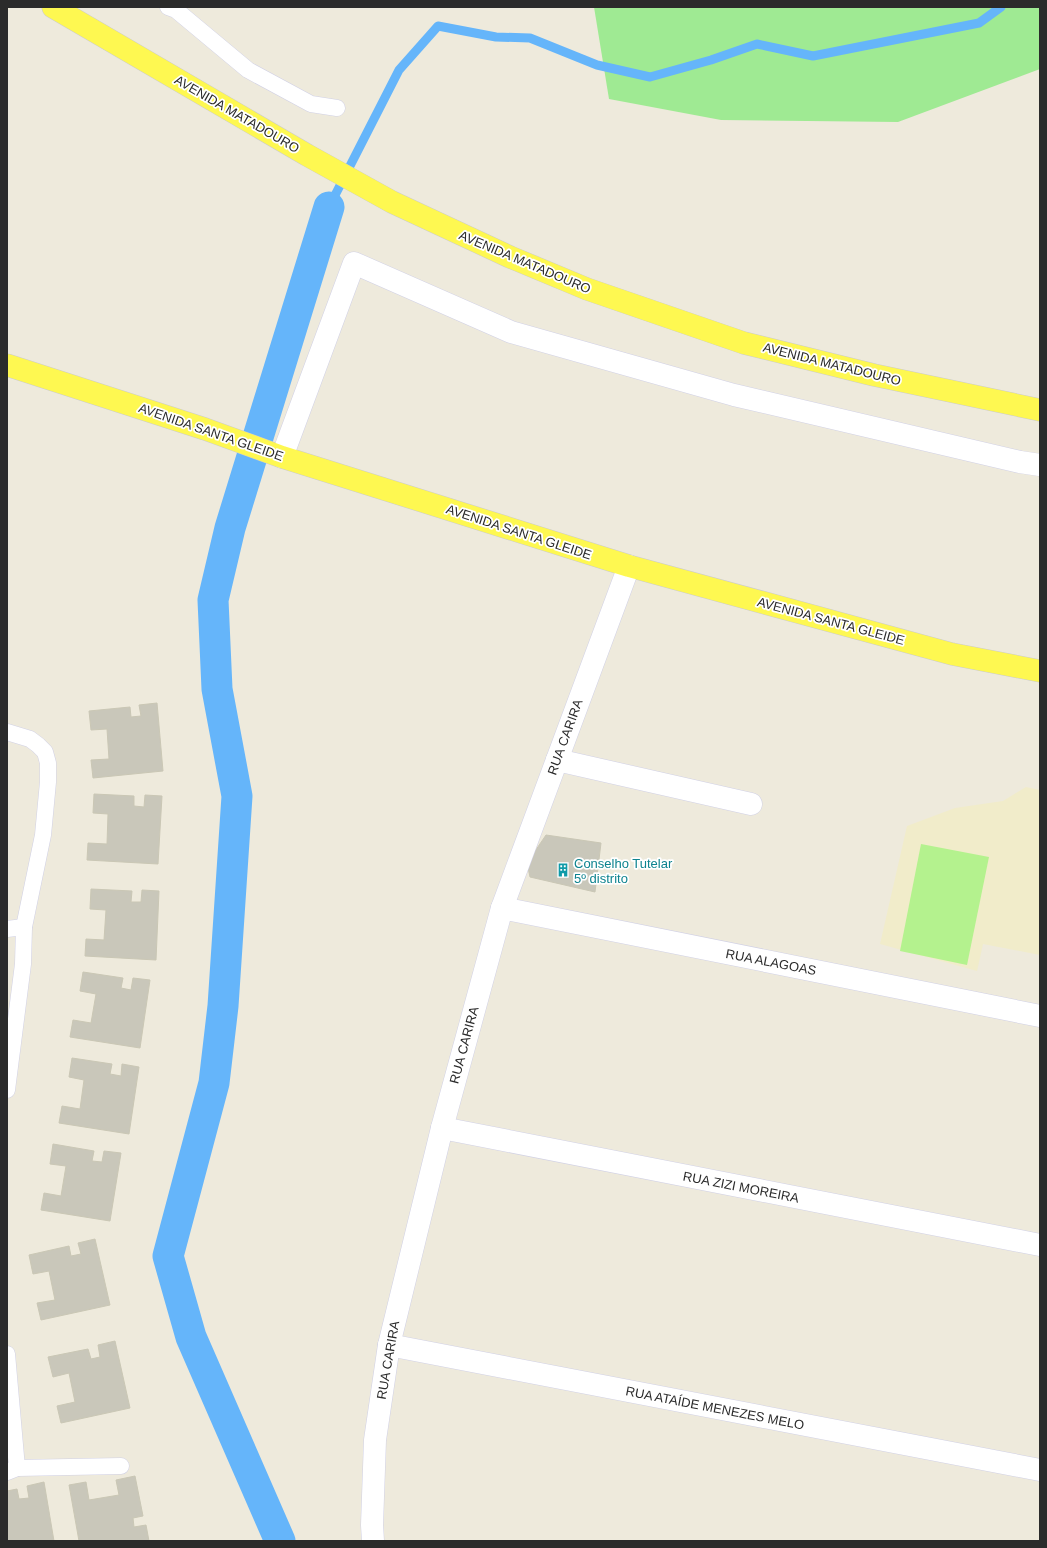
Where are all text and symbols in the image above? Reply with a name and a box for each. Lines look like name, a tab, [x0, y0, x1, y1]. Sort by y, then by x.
street label: AVENIDA MATADOURO	[172, 72, 302, 156]
street label: AVENIDA MATADOURO	[457, 227, 593, 297]
street label: AVENIDA MATADOURO	[761, 340, 903, 388]
street label: AVENIDA SANTA GLEIDE	[137, 400, 286, 464]
street label: AVENIDA SANTA GLEIDE	[444, 501, 594, 563]
street label: AVENIDA SANTA GLEIDE	[756, 594, 907, 648]
street label: RUA CARIRA	[544, 697, 586, 777]
place label: Conselho Tutelar 5º distrito	[574, 856, 673, 886]
building icon: Conselho Tutelar 5º distrito	[555, 862, 571, 878]
street label: RUA ALAGOAS	[725, 946, 818, 978]
street label: RUA CARIRA	[446, 1004, 482, 1085]
street label: RUA ZIZI MOREIRA	[682, 1168, 801, 1206]
street label: RUA CARIRA	[374, 1319, 402, 1400]
street label: RUA ATAÍDE MENEZES MELO	[624, 1383, 806, 1433]

